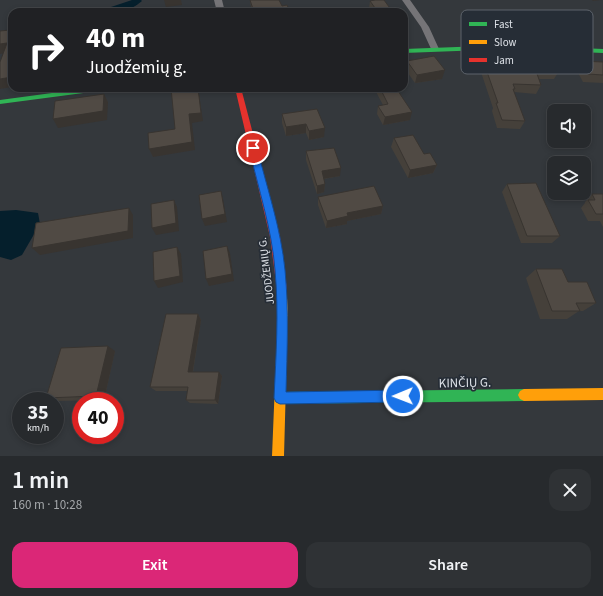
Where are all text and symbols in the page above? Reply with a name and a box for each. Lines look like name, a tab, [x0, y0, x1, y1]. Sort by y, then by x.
legend	[461, 10, 593, 74]
text: Fast	[494, 17, 513, 32]
text: 40 m	[86, 18, 145, 58]
icon: right	[20, 24, 72, 76]
text: Slow	[494, 35, 517, 50]
text: Jam	[494, 53, 514, 68]
text: Juodžemių g.	[86, 55, 187, 80]
map controls	[547, 104, 591, 200]
button: sound	[547, 104, 591, 148]
pin	[236, 131, 270, 165]
icon: arrive	[242, 137, 264, 159]
button: layers	[547, 156, 591, 200]
street label: JUODŽEMIŲ G.	[255, 236, 278, 305]
street label: KINČIŲ G.	[439, 374, 491, 392]
position arrow	[382, 375, 424, 417]
speed limit sign: 40	[72, 392, 124, 444]
text: 35	[27, 399, 49, 427]
text: km/h	[27, 421, 49, 435]
text: 1 min	[12, 463, 69, 498]
button: close	[549, 469, 591, 511]
text: 160 m · 10:28	[12, 496, 82, 514]
button: Exit	[12, 542, 298, 588]
button: Share	[306, 542, 591, 588]

